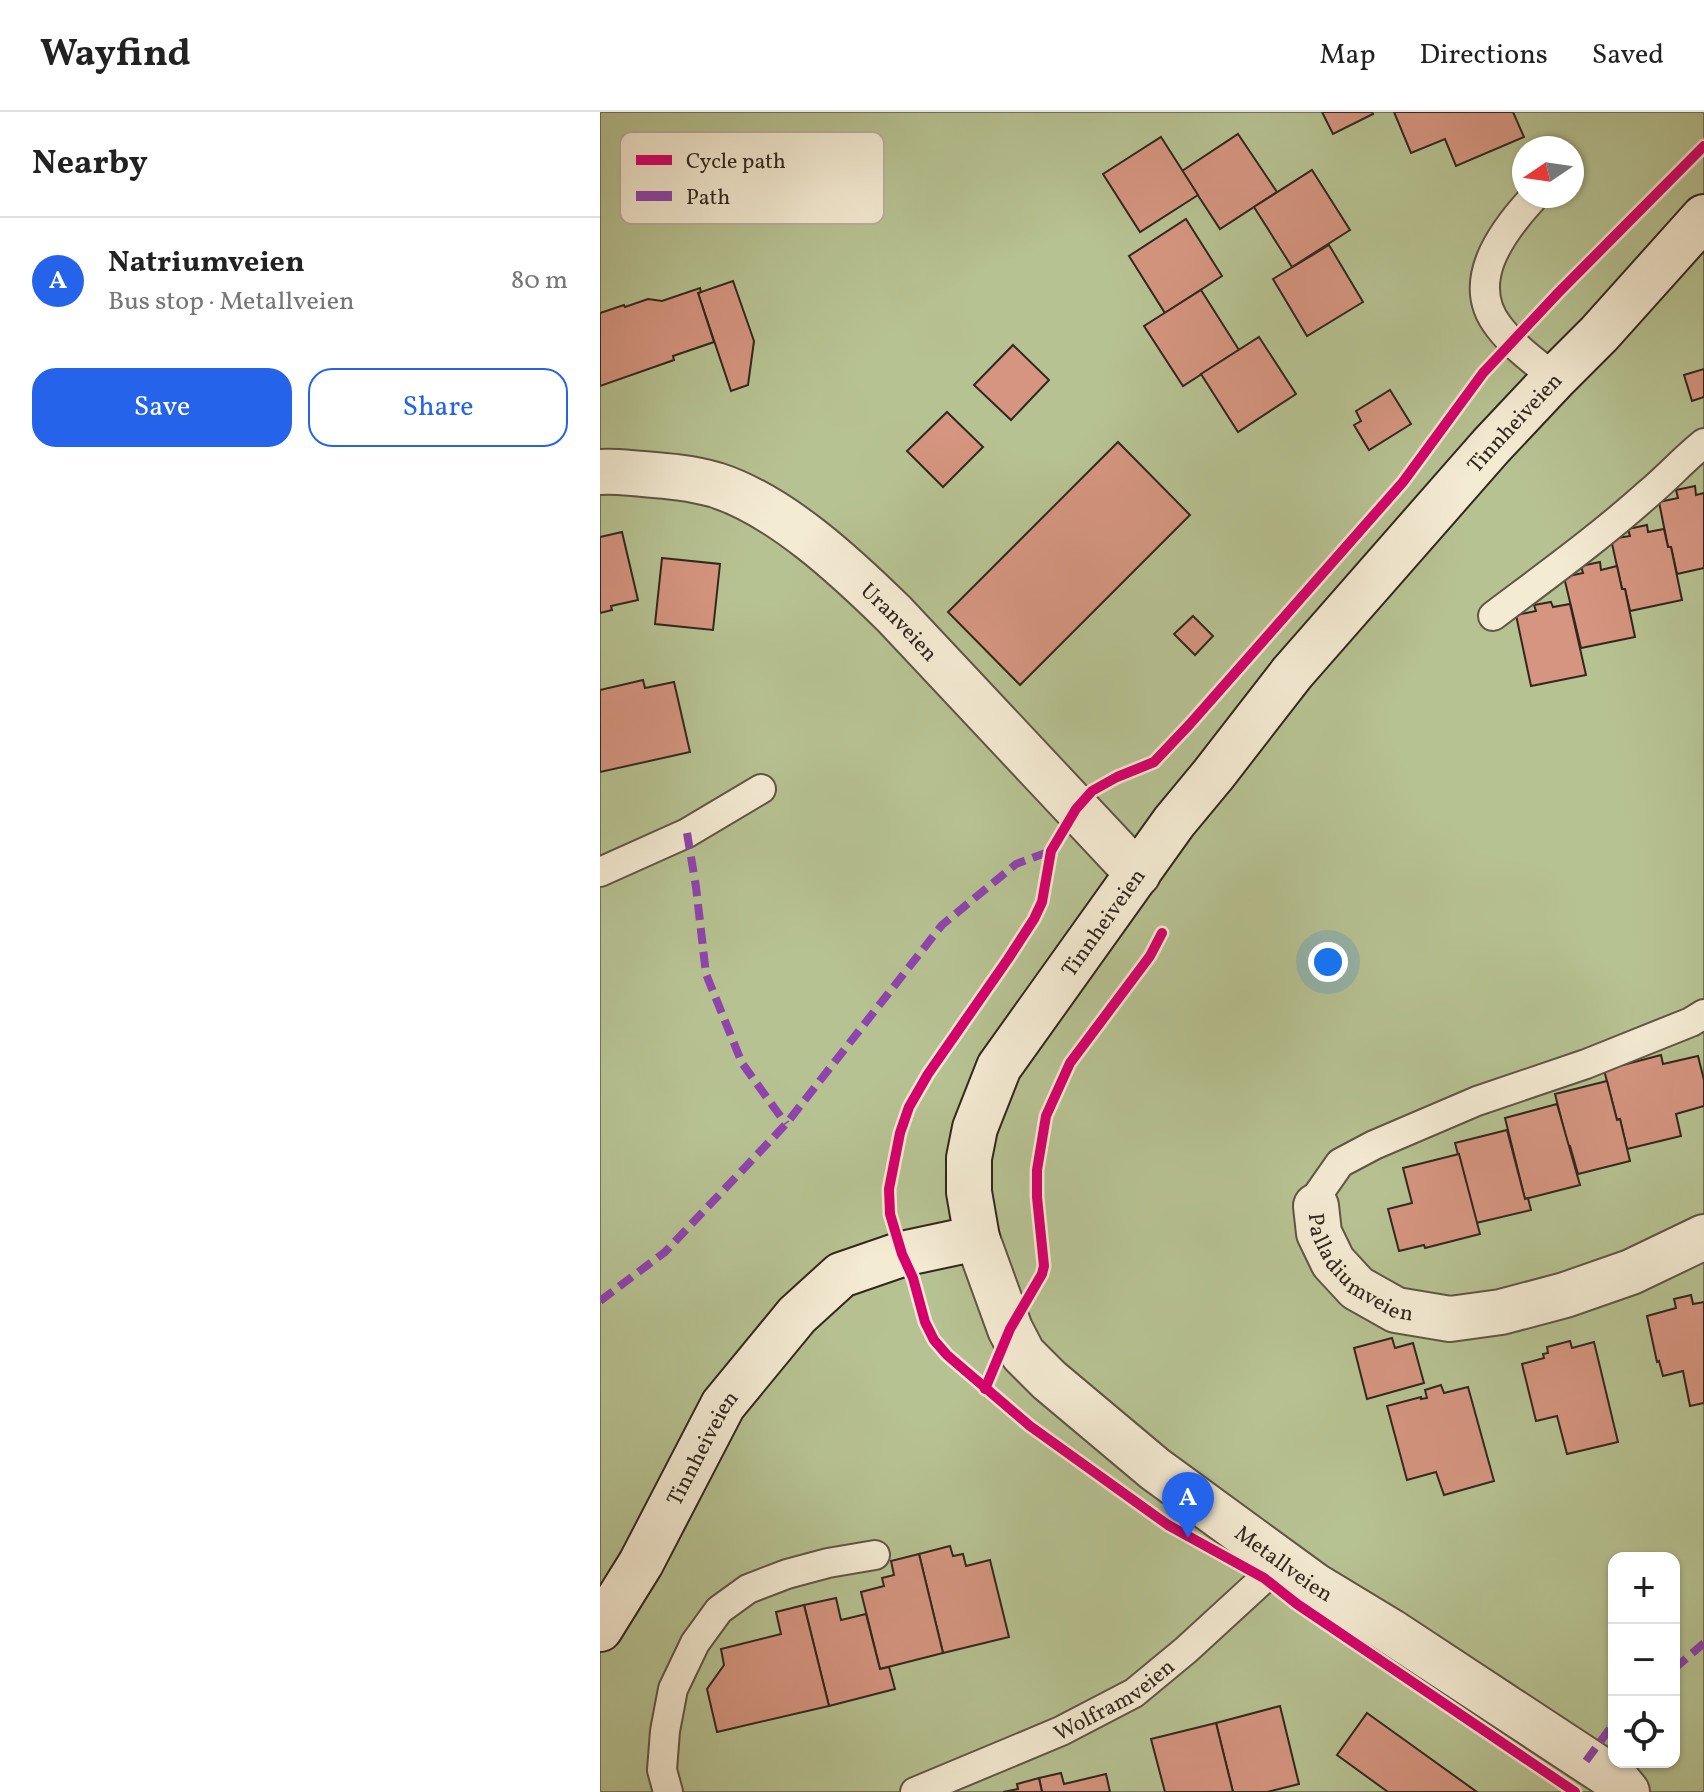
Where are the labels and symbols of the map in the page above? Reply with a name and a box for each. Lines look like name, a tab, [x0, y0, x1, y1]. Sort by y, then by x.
legend	[620, 132, 884, 224]
north arrow	[1512, 136, 1584, 208]
text: Cycle path	[686, 147, 786, 178]
text: Path	[686, 183, 730, 214]
street label: Tinnheiveien	[1461, 367, 1570, 481]
street label: Uranveien	[853, 577, 944, 669]
street label: Tinnheiveien	[1055, 863, 1154, 984]
your location	[1308, 942, 1348, 982]
street label: Palladiumveien	[1299, 1212, 1415, 1331]
street label: Tinnheiveien	[660, 1385, 747, 1512]
pin: A	[1162, 1472, 1214, 1538]
street label: Metallveien	[1227, 1519, 1338, 1611]
street label: Wolframveien	[1049, 1652, 1182, 1750]

